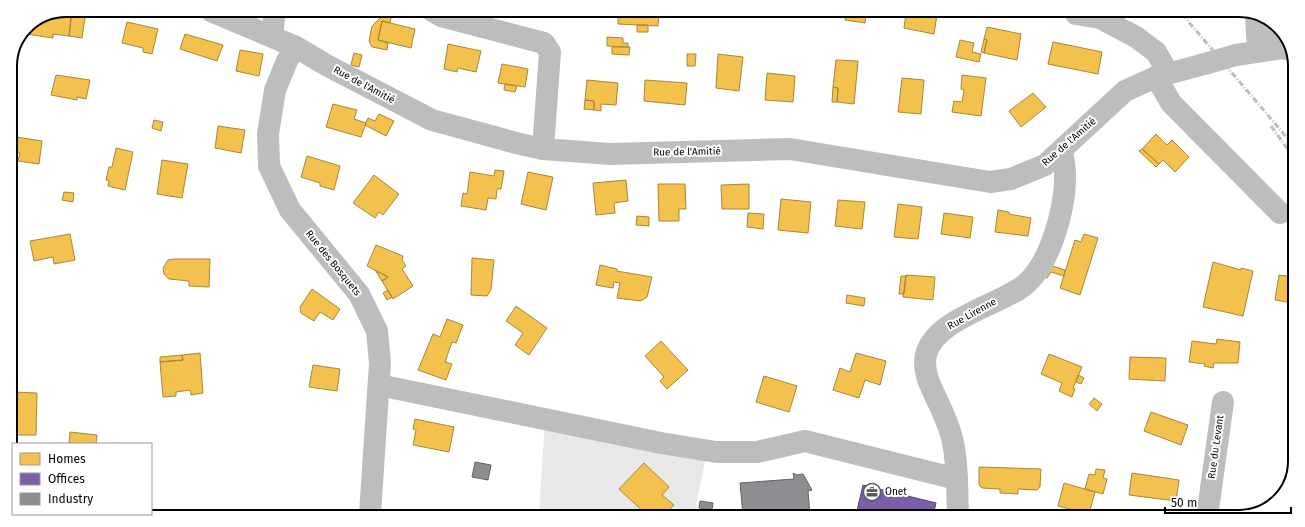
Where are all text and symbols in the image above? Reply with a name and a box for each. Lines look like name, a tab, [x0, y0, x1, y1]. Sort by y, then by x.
street label: Rue de l'Amitié	[331, 64, 397, 106]
street label: Rue de l'Amitié	[1040, 115, 1098, 169]
street label: Rue de l'Amitié	[653, 145, 721, 159]
street label: Rue des Bosquets	[303, 228, 363, 298]
street label: Rue Lirenne	[945, 296, 999, 332]
street label: Rue du Levant	[1206, 414, 1226, 480]
legend	[12, 443, 152, 515]
text: Homes	[48, 452, 86, 466]
text: Offices	[48, 472, 85, 486]
office icon: Onet	[862, 482, 882, 502]
place label: Onet	[885, 486, 907, 498]
scale bar	[1165, 489, 1291, 515]
text: Industry	[48, 492, 93, 506]
text: 50 m	[1171, 496, 1197, 510]

